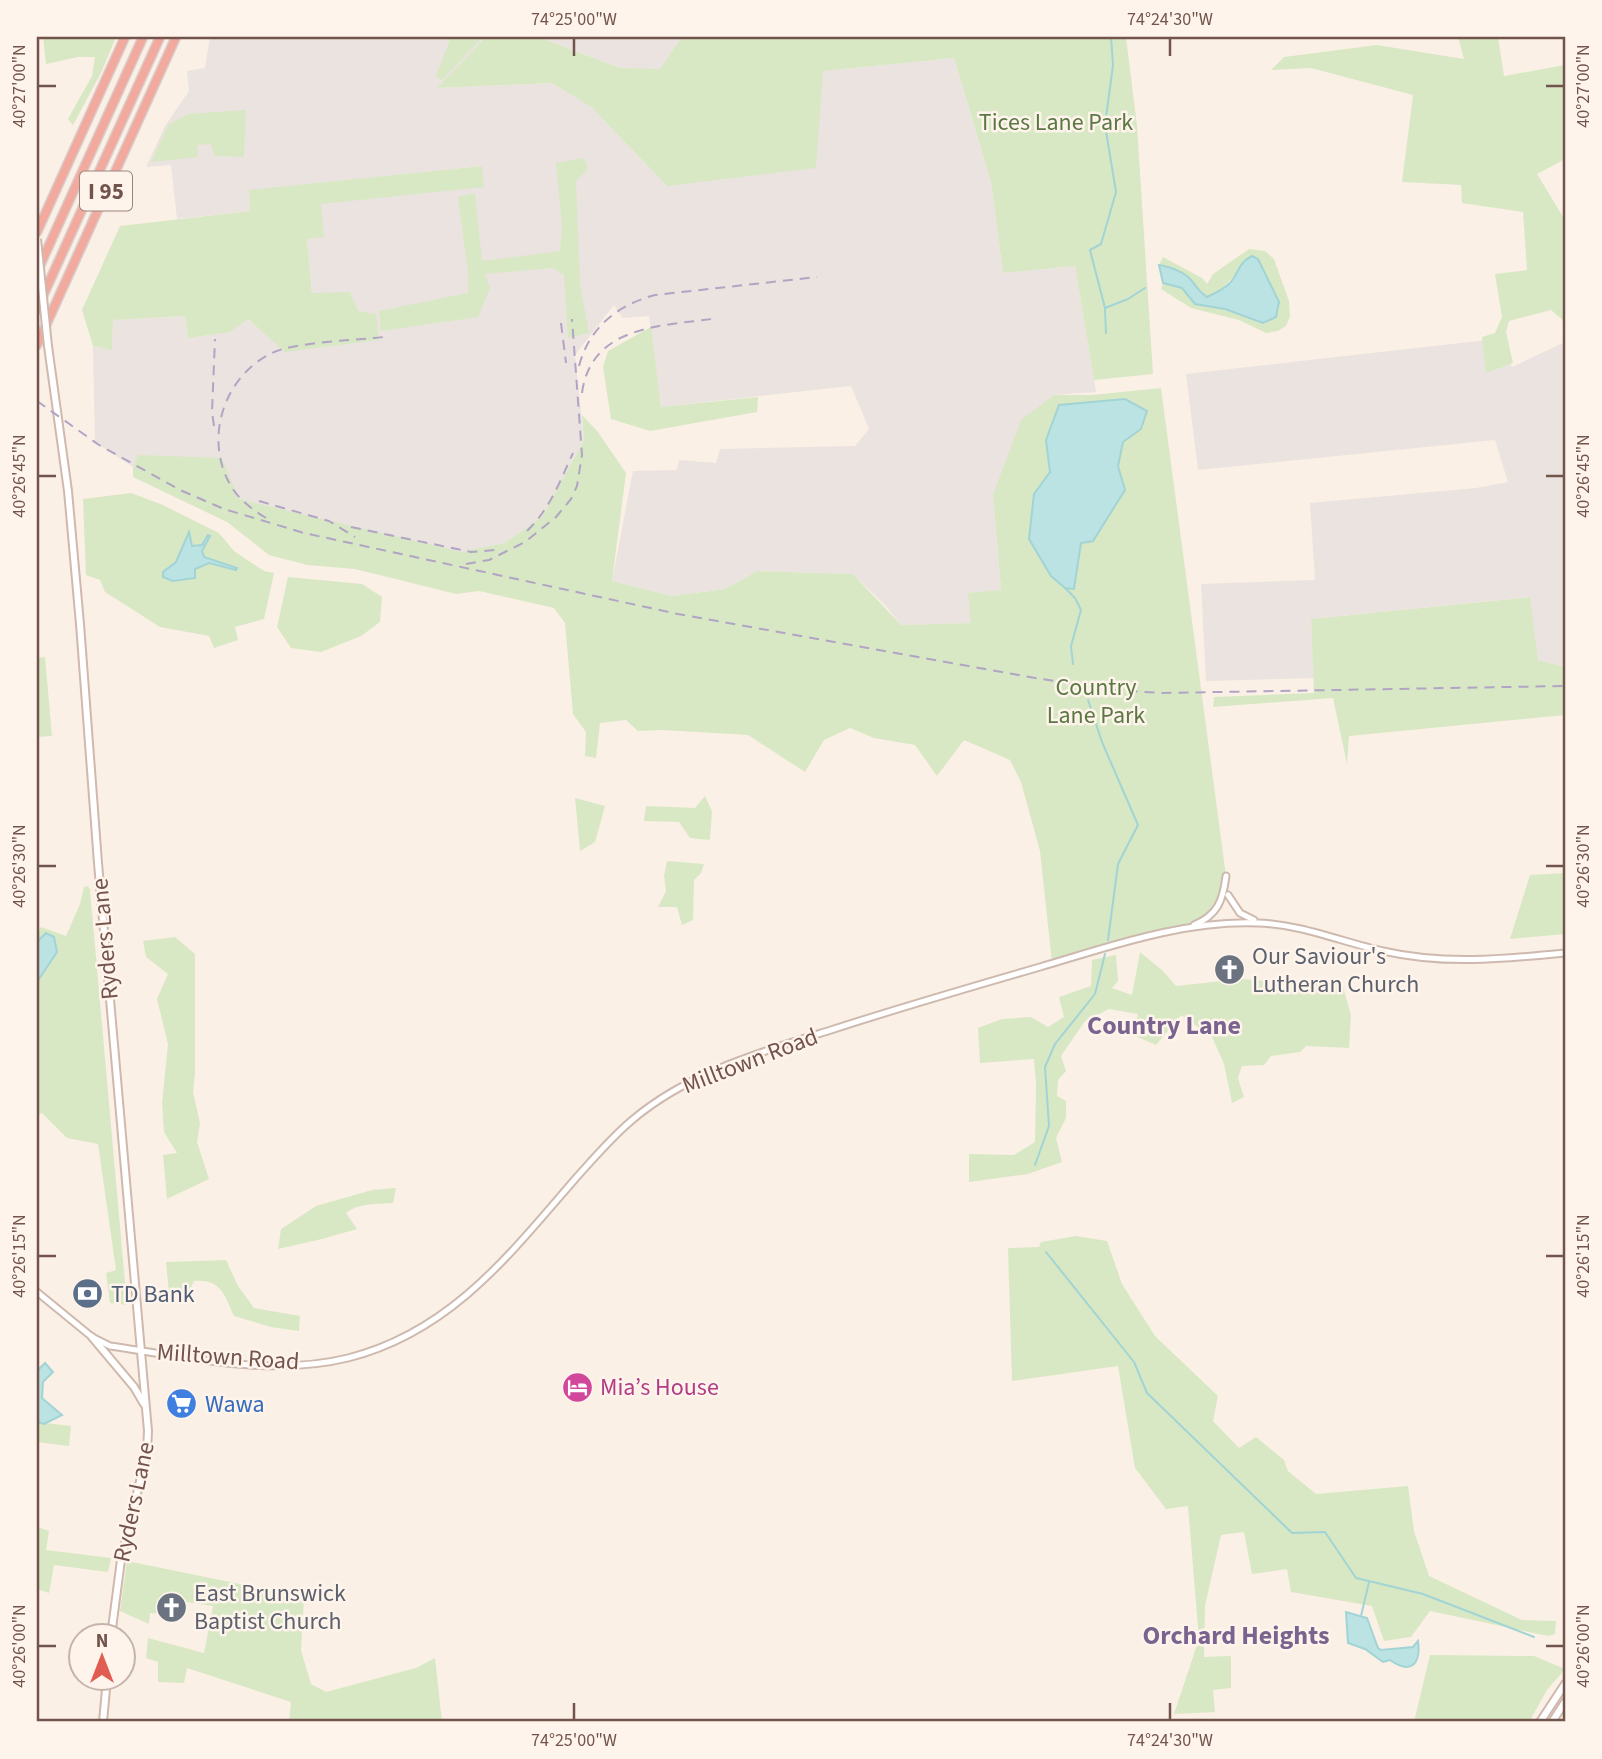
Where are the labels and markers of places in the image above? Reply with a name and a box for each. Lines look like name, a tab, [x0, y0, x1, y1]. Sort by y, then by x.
place label: Our Saviour's Lutheran Church	[1252, 939, 1419, 1002]
church icon: Our Saviour's Lutheran Church	[1212, 953, 1246, 987]
bank icon: TD Bank	[71, 1277, 105, 1311]
place label: TD Bank	[111, 1277, 195, 1312]
hotel icon: Mia’s House	[560, 1370, 594, 1404]
place label: Mia’s House	[600, 1370, 719, 1405]
supermarket icon: Wawa	[165, 1387, 199, 1421]
place label: Wawa	[205, 1387, 265, 1422]
place label: East Brunswick Baptist Church	[194, 1576, 346, 1639]
church icon: East Brunswick Baptist Church	[154, 1590, 188, 1624]

